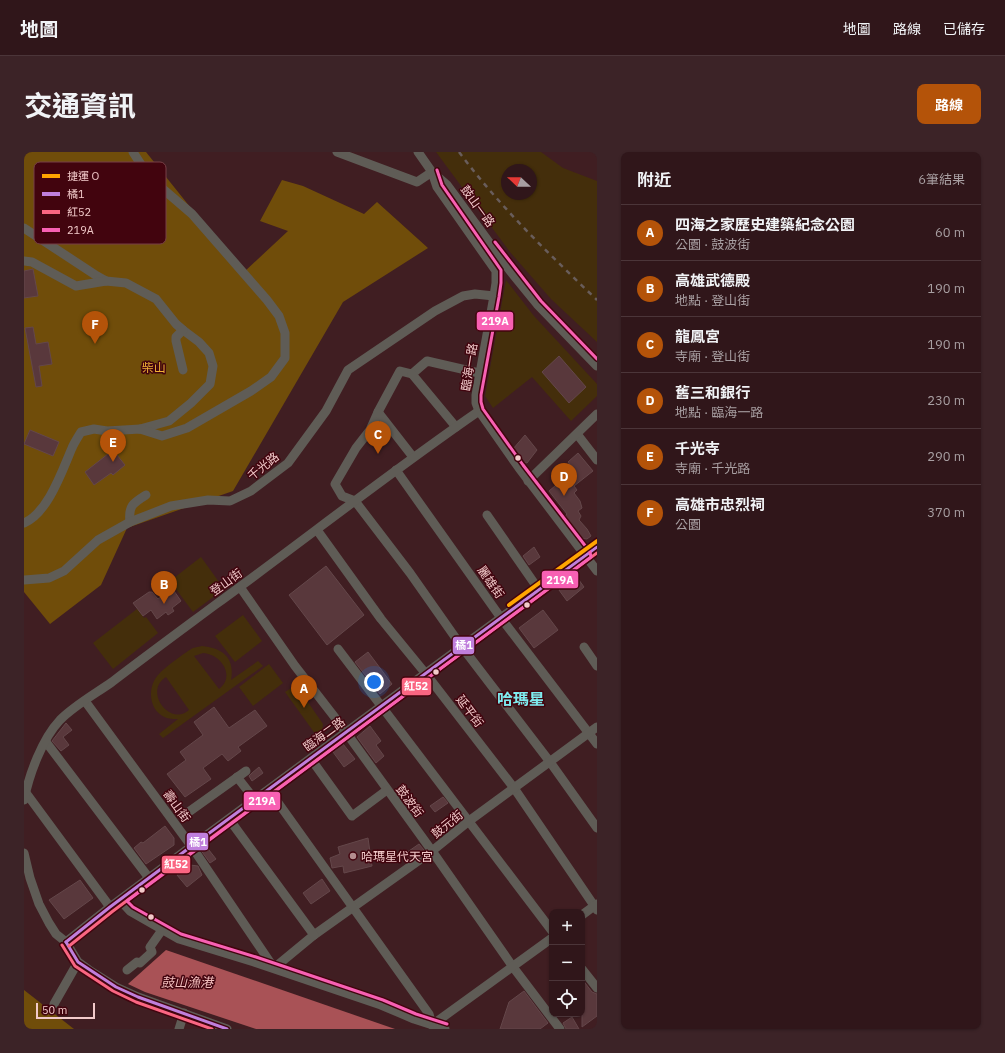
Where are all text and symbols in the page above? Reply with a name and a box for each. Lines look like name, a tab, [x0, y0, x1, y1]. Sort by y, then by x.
text: 地圖	[20, 17, 58, 41]
text: 地圖	[843, 20, 871, 38]
text: 路線	[893, 20, 921, 38]
text: 已儲存	[943, 20, 985, 38]
button: 路線	[917, 84, 981, 124]
text: 交通資訊	[24, 87, 136, 124]
legend	[34, 162, 166, 244]
north arrow	[501, 164, 537, 200]
text: 捷運 O	[67, 169, 100, 183]
text: 附近	[637, 169, 671, 191]
text: 6筆結果	[918, 171, 965, 188]
street label: 鼓山一路	[458, 182, 498, 230]
text: 橘1	[67, 187, 85, 201]
text: 紅52	[67, 205, 91, 219]
text: 四海之家歷史建築紀念公園	[675, 215, 855, 234]
text: 219A	[67, 223, 94, 237]
text: A	[646, 224, 654, 241]
text: 60 m	[935, 224, 965, 241]
text: 公園 · 鼓波街	[675, 236, 750, 253]
text: 高雄武德殿	[675, 271, 750, 290]
text: B	[646, 280, 654, 297]
text: 190 m	[927, 280, 965, 297]
text: 地點 · 登山街	[675, 292, 750, 309]
pin: F	[82, 311, 108, 344]
line badge: 219A	[476, 311, 514, 331]
text: 219A	[481, 314, 509, 328]
text: 龍鳳宮	[675, 327, 720, 346]
text: C	[646, 336, 654, 353]
text: 190 m	[927, 336, 965, 353]
street label: 臨海一路	[458, 342, 480, 392]
text: 寺廟 · 登山街	[675, 348, 750, 365]
park label: 柴山	[142, 360, 166, 375]
text: 舊三和銀行	[675, 383, 750, 402]
text: D	[645, 392, 655, 409]
text: 230 m	[927, 392, 965, 409]
text: 地點 · 臨海一路	[675, 404, 763, 421]
pin: C	[365, 421, 391, 454]
pin: E	[100, 429, 126, 462]
text: 千光寺	[675, 439, 720, 458]
text: E	[646, 448, 654, 465]
text: 290 m	[927, 448, 965, 465]
street label: 千光路	[244, 449, 282, 483]
unlabelled marker	[513, 453, 523, 463]
text: 寺廟 · 千光路	[675, 460, 750, 477]
pin: D	[551, 463, 577, 496]
text: 高雄市忠烈祠	[675, 495, 765, 514]
text: F	[646, 504, 654, 521]
text: 370 m	[927, 504, 965, 521]
text: 公園	[675, 516, 701, 533]
street label: 麗雄街	[475, 563, 507, 601]
street label: 登山街	[207, 565, 245, 599]
line badge: 219A	[541, 570, 579, 589]
pin: B	[151, 571, 177, 604]
text: 219A	[546, 573, 574, 587]
unlabelled marker	[522, 600, 532, 610]
line badge: 橘1	[452, 636, 475, 655]
text: 橘1	[455, 638, 473, 652]
unlabelled marker	[431, 667, 441, 677]
your location	[364, 672, 384, 692]
pin: A	[291, 675, 317, 708]
line badge: 紅52	[401, 677, 432, 696]
text: 紅52	[404, 679, 428, 693]
district label: 哈瑪星	[497, 689, 545, 709]
street label: 延平街	[453, 692, 487, 730]
street label: 臨海二路	[300, 714, 348, 754]
street label: 鼓波街	[393, 782, 427, 820]
street label: 壽山街	[160, 787, 194, 825]
line badge: 219A	[243, 791, 281, 811]
text: 219A	[248, 794, 276, 808]
street label: 鼓元街	[428, 807, 466, 841]
line badge: 橘1	[186, 832, 209, 851]
text: 橘1	[189, 835, 207, 849]
place label: 哈瑪星代天宮	[361, 849, 433, 864]
marker: 哈瑪星代天宮	[348, 851, 358, 861]
line badge: 紅52	[161, 855, 191, 874]
text: 紅52	[164, 857, 188, 871]
unlabelled marker	[137, 885, 147, 895]
map controls	[549, 909, 585, 1017]
button: +	[549, 909, 585, 945]
unlabelled marker	[146, 912, 156, 922]
button: −	[549, 945, 585, 981]
water label: 鼓山漁港	[161, 974, 215, 991]
button: locate	[549, 981, 585, 1017]
scale bar	[36, 1001, 95, 1020]
text: 50 m	[42, 1003, 67, 1017]

